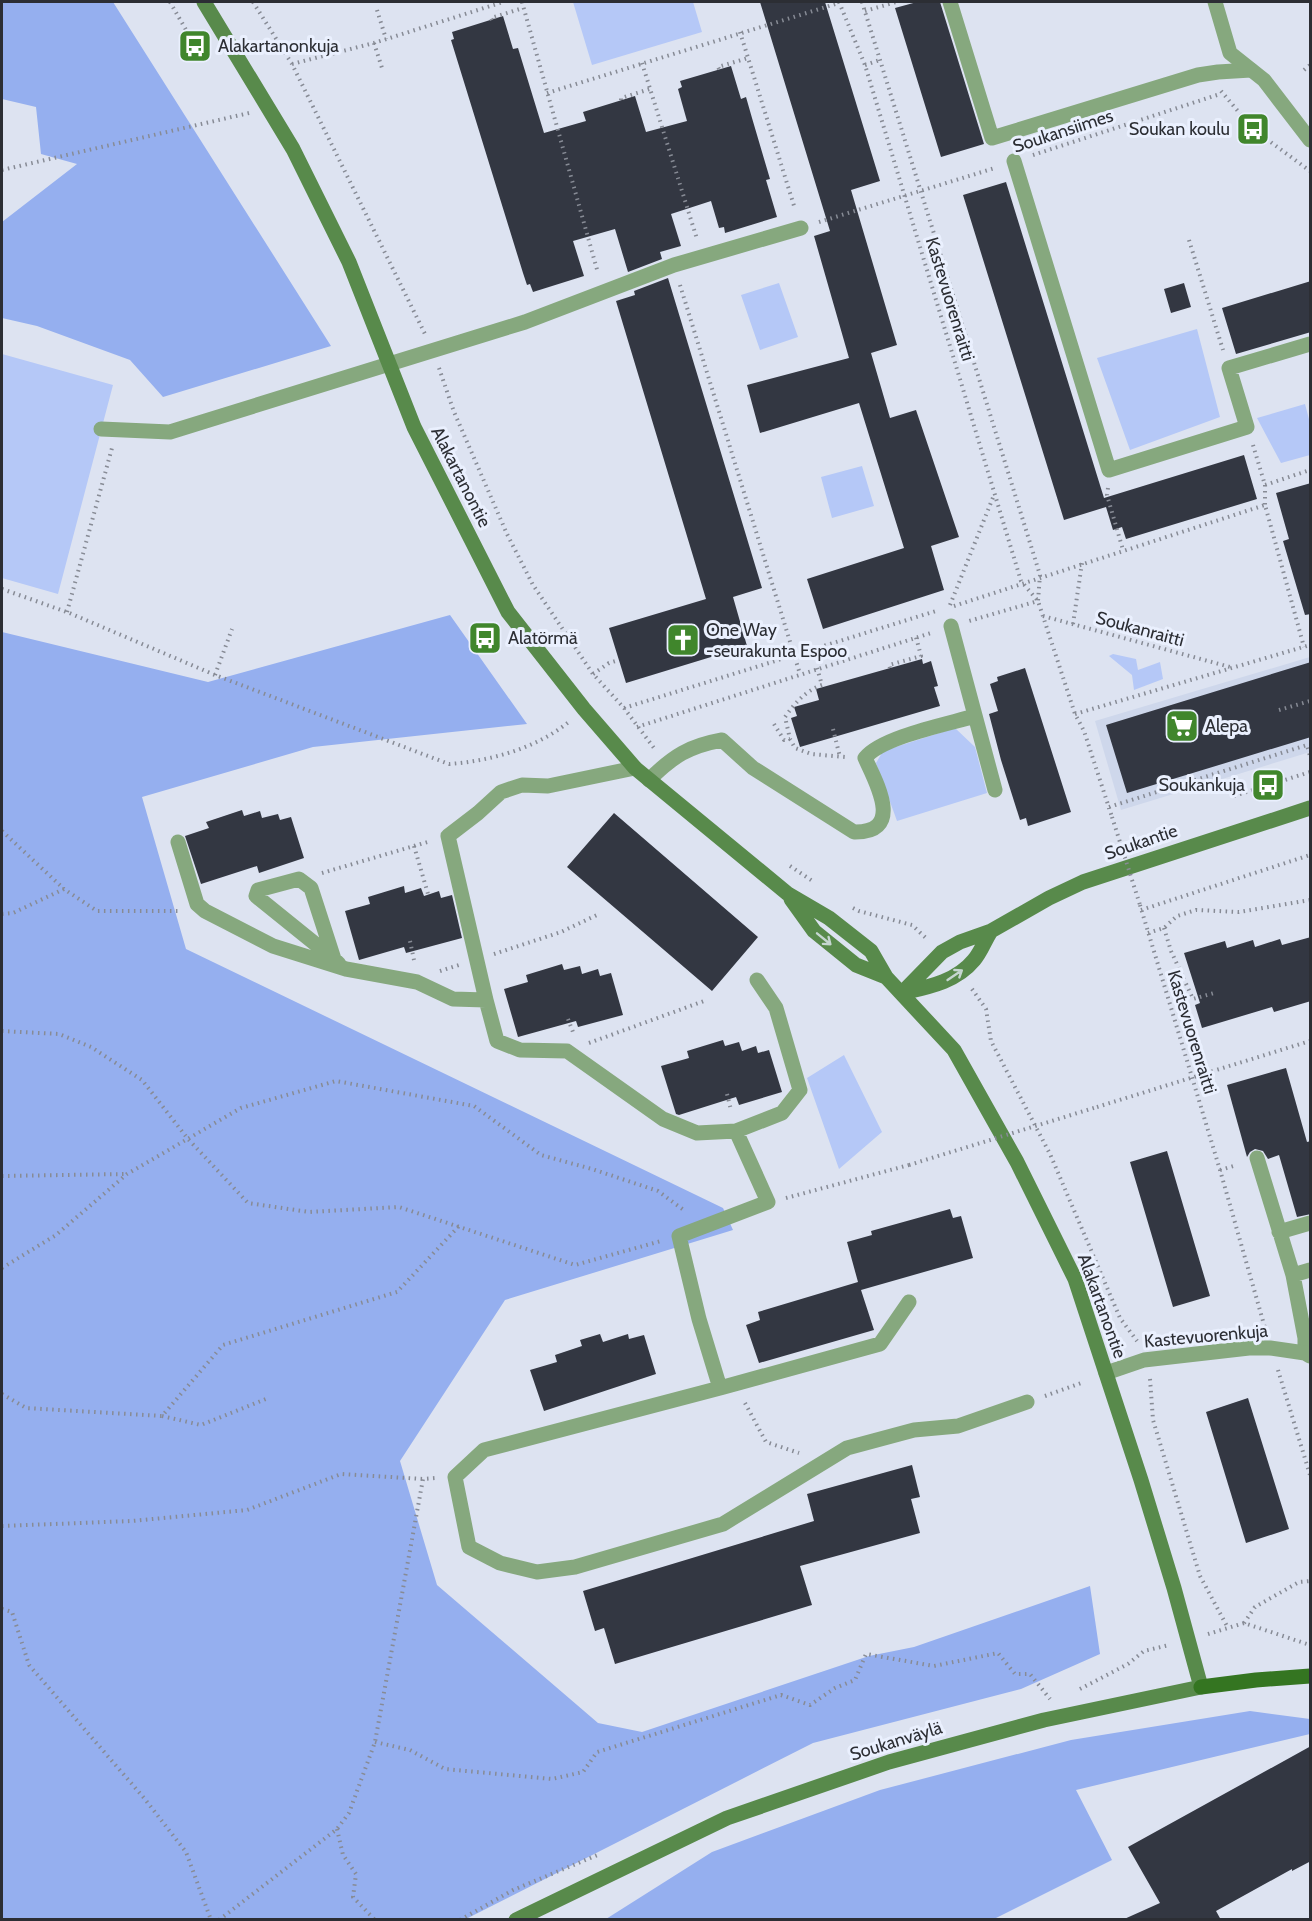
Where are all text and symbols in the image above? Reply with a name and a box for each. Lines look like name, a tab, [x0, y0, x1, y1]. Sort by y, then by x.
bus stop icon: Alakartanonkuja	[177, 28, 213, 64]
place label: Alakartanonkuja	[218, 35, 339, 57]
street label: Soukansiimes	[1010, 104, 1116, 158]
bus stop icon: Soukan koulu	[1235, 111, 1271, 147]
place label: Soukan koulu	[1129, 118, 1230, 140]
street label: Kastevuorenraitti	[921, 234, 979, 364]
street label: Alakartanontie	[426, 423, 496, 531]
street label: Soukanraitti	[1093, 607, 1187, 651]
place label: One Way -seurakunta Espoo	[706, 619, 847, 662]
bus stop icon: Alatörmä	[467, 620, 503, 656]
church icon: One Way -seurakunta Espoo	[665, 622, 701, 658]
place label: Alatörmä	[508, 627, 578, 649]
supermarket icon: Alepa	[1164, 708, 1200, 744]
place label: Alepa	[1205, 715, 1248, 737]
bus stop icon: Soukankuja	[1250, 767, 1286, 803]
place label: Soukankuja	[1159, 774, 1245, 796]
street label: Soukantie	[1102, 819, 1180, 865]
one-way arrow	[816, 933, 832, 946]
street label: Kastevuorenraitti	[1163, 967, 1221, 1097]
one-way arrow	[947, 968, 964, 981]
street label: Alakartanontie	[1073, 1251, 1131, 1361]
street label: Kastevuorenkuja	[1143, 1320, 1269, 1352]
street label: Soukanväylä	[847, 1716, 945, 1765]

